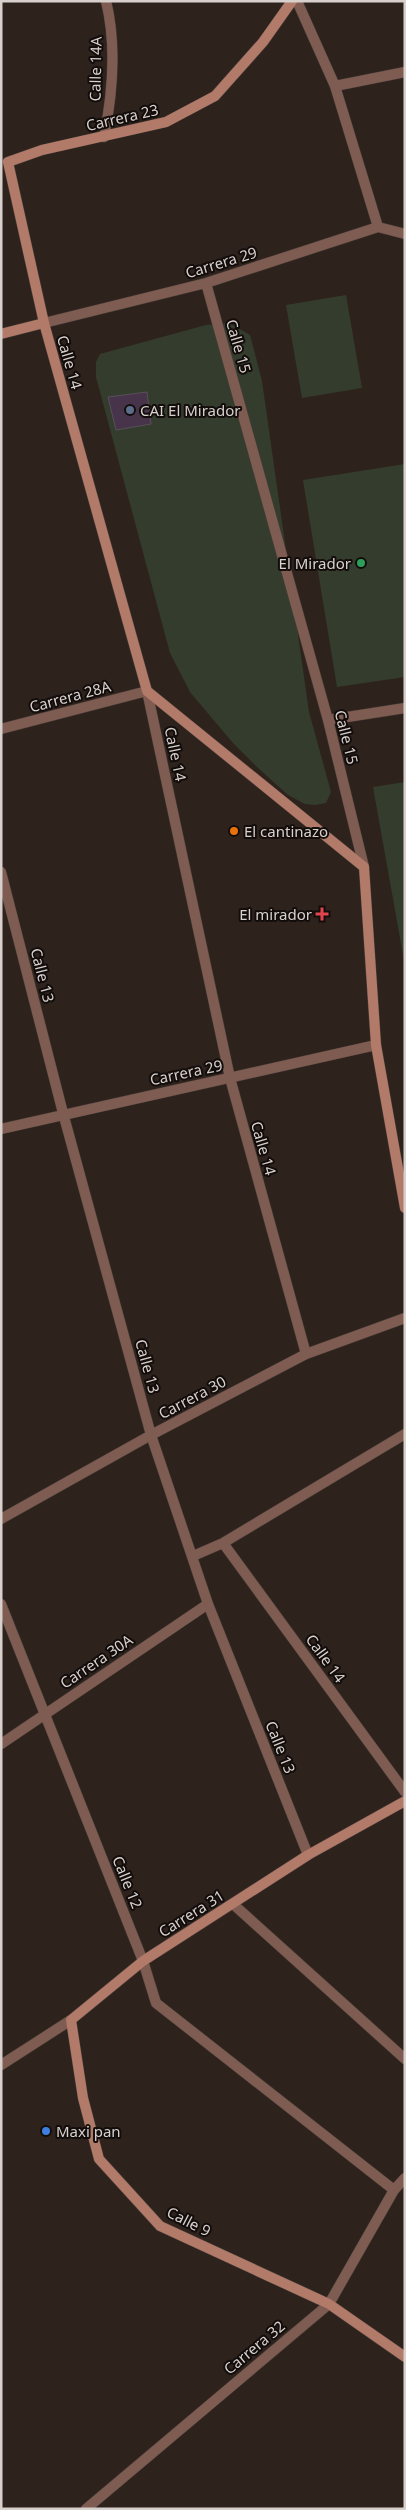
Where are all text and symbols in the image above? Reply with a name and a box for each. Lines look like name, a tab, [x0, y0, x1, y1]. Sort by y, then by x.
street label: Calle 14A	[84, 36, 106, 102]
street label: Carrera 23	[84, 99, 160, 135]
street label: Carrera 29	[183, 242, 259, 282]
street label: Calle 15	[222, 317, 256, 375]
street label: Calle 14	[53, 333, 87, 392]
place label: CAI El Mirador	[140, 400, 240, 420]
marker: CAI El Mirador	[124, 404, 136, 416]
place label: El Mirador	[279, 553, 351, 573]
marker: El Mirador	[355, 557, 367, 569]
street label: Carrera 28A	[27, 675, 113, 716]
street label: Calle 15	[331, 708, 363, 766]
street label: Calle 14	[160, 725, 192, 783]
place label: El cantinazo	[244, 821, 328, 841]
marker: El cantinazo	[228, 825, 240, 837]
place label: El mirador	[239, 904, 312, 924]
marker: El mirador	[316, 908, 328, 920]
street label: Calle 13	[27, 946, 59, 1004]
street label: Carrera 29	[148, 1055, 224, 1089]
street label: Calle 14	[247, 1119, 281, 1178]
street label: Calle 13	[131, 1337, 165, 1395]
street label: Carrera 30	[155, 1371, 229, 1423]
street label: Carrera 30A	[56, 1629, 137, 1693]
street label: Calle 14	[302, 1630, 351, 1687]
street label: Calle 13	[261, 1718, 301, 1776]
street label: Calle 12	[108, 1853, 148, 1911]
street label: Carrera 31	[154, 1885, 228, 1941]
place label: Maxi pan	[56, 2121, 121, 2141]
marker: Maxi pan	[40, 2125, 52, 2137]
street label: Calle 9	[164, 2202, 214, 2240]
street label: Carrera 32	[219, 2316, 289, 2378]

